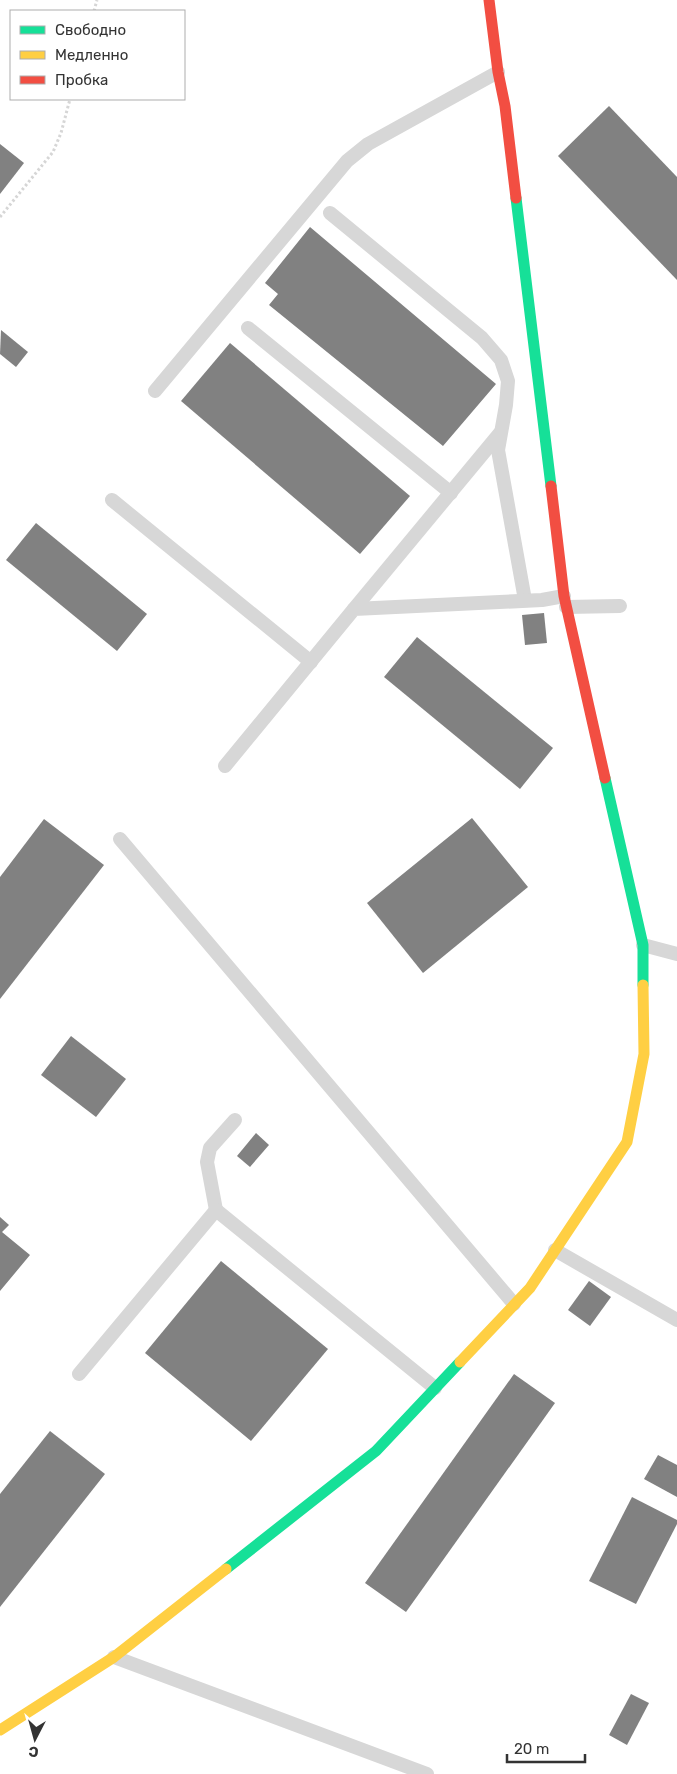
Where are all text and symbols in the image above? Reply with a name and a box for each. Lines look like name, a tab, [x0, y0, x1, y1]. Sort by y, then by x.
legend	[10, 10, 185, 100]
text: Свободно	[55, 21, 126, 39]
text: Медленно	[55, 46, 128, 64]
text: Пробка	[55, 71, 108, 89]
north arrow	[10, 1714, 60, 1764]
scale bar	[507, 1732, 584, 1764]
text: 20 m	[514, 1740, 549, 1758]
text: С	[28, 1742, 39, 1760]

